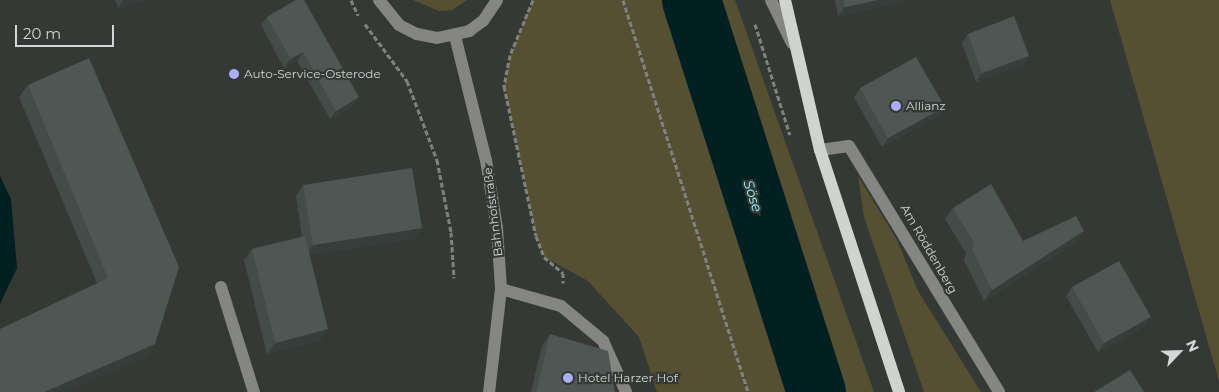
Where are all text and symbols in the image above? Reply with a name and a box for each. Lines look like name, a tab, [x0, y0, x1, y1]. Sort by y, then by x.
scale bar	[18, 15, 116, 47]
text: 20 m	[23, 24, 61, 43]
place label: Auto-Service-Osterode	[244, 67, 381, 81]
marker: Auto-Service-Osterode	[228, 68, 240, 80]
place label: Allianz	[906, 99, 946, 113]
marker: Allianz	[890, 100, 902, 112]
street label: Bahnhofstraße	[480, 167, 506, 257]
water label: Söse	[740, 178, 766, 214]
street label: Am Röddenberg	[898, 202, 960, 296]
north arrow	[1154, 327, 1204, 377]
text: N	[1182, 337, 1203, 355]
place label: Hotel Harzer Hof	[578, 371, 678, 385]
marker: Hotel Harzer Hof	[562, 372, 574, 384]

